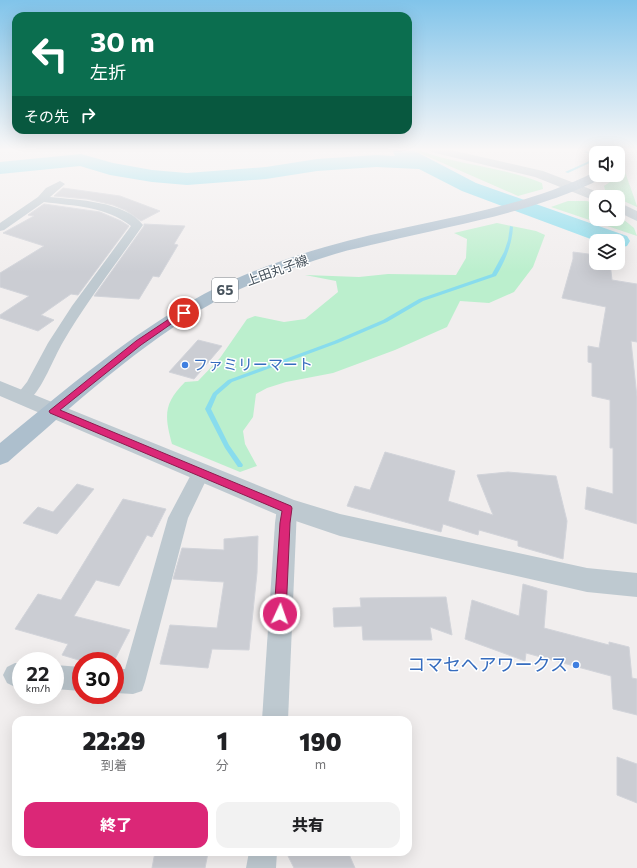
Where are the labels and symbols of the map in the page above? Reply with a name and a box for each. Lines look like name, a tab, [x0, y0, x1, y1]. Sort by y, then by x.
street label: 上田丸子線	[244, 251, 310, 289]
road number: 65	[212, 278, 238, 302]
pin	[167, 296, 201, 330]
place label: ファミリーマート	[193, 355, 313, 373]
marker: ファミリーマート	[180, 360, 190, 370]
position arrow	[259, 593, 301, 635]
speed limit sign: 30	[72, 652, 124, 704]
place label: コマセヘアワークス	[407, 653, 568, 675]
marker: コマセヘアワークス	[571, 660, 581, 670]

